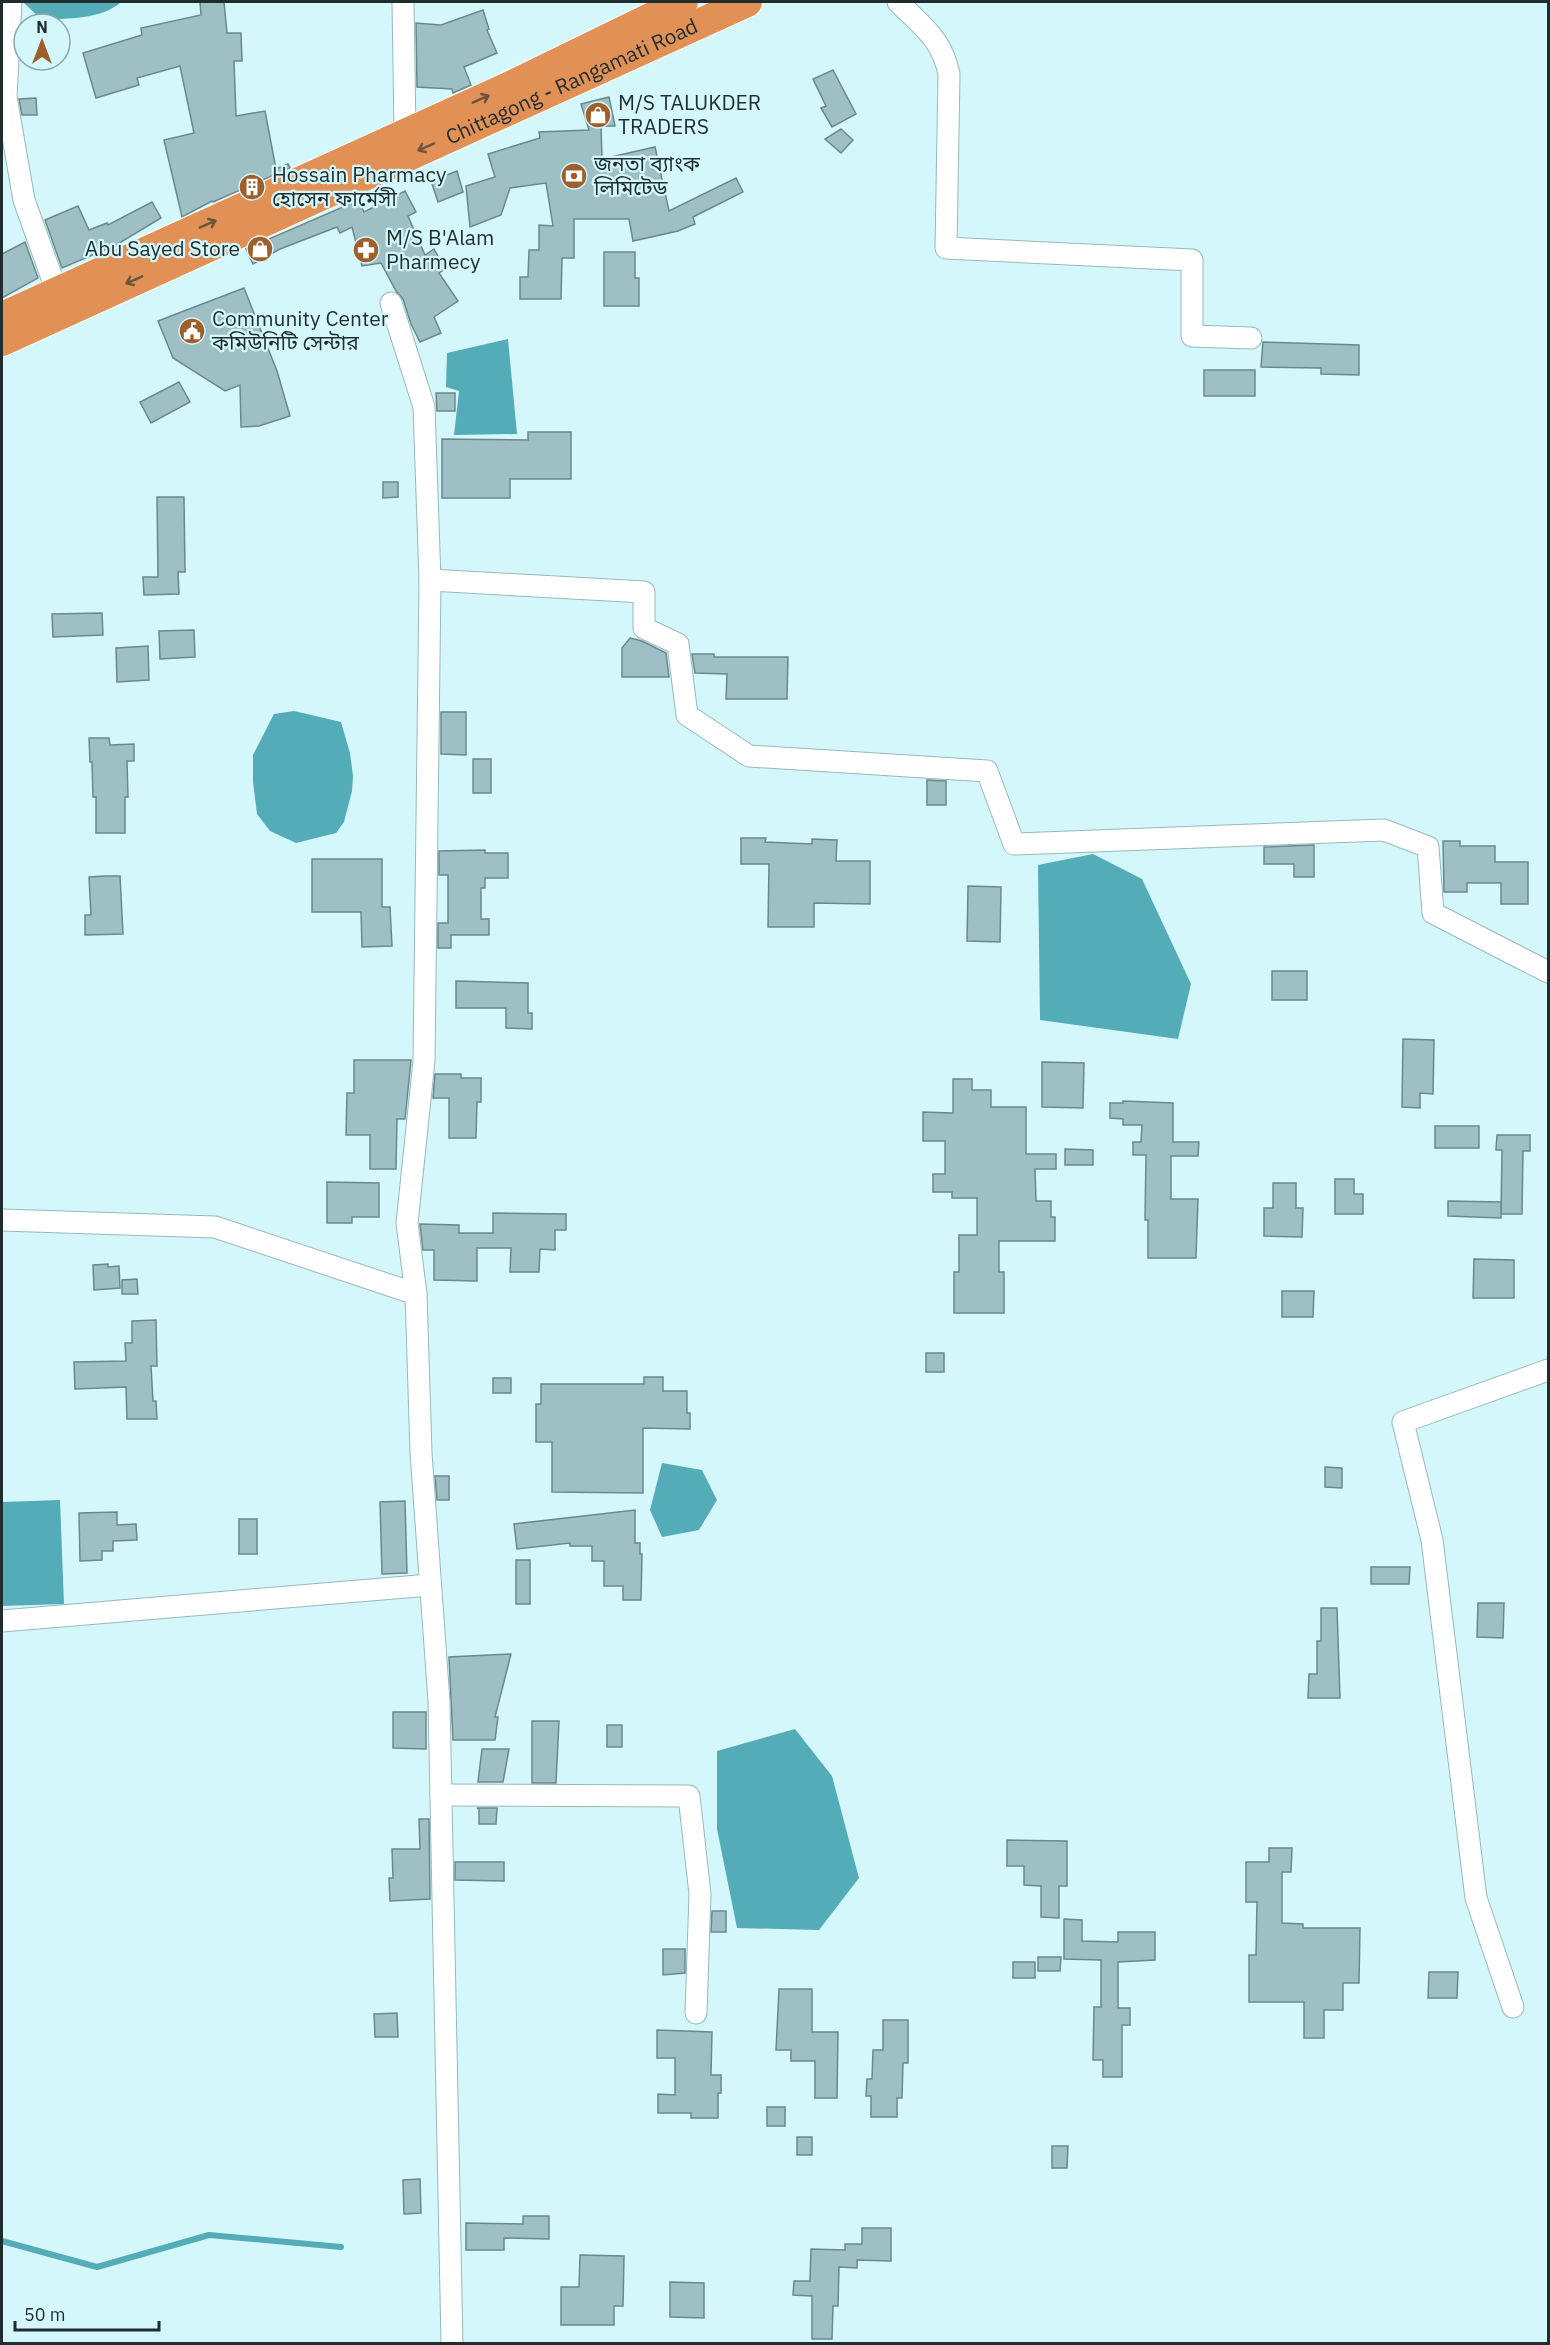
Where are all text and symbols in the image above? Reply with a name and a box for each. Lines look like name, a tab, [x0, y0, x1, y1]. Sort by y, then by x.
street label: Chittagong - Rangamati Road	[441, 11, 702, 150]
north arrow	[12, 12, 72, 72]
text: N	[36, 17, 48, 37]
place label: M/S TALUKDER TRADERS	[618, 88, 761, 140]
one-way arrow	[471, 93, 489, 104]
shop icon: M/S TALUKDER TRADERS	[583, 100, 613, 130]
one-way arrow	[418, 142, 436, 154]
place label: জনতা ব্যাংক লিমিটেড	[593, 149, 701, 201]
place label: Hossain Pharmacy হোসেন ফার্মেসী	[272, 160, 447, 212]
bank icon: জনতা ব্যাংক লিমিটেড	[559, 161, 589, 191]
building icon: Hossain Pharmacy হোসেন ফার্মেসী	[237, 172, 267, 202]
one-way arrow	[198, 217, 216, 229]
place label: M/S B'Alam Pharmecy	[386, 223, 494, 275]
place label: Abu Sayed Store	[85, 234, 240, 262]
shop icon: Abu Sayed Store	[245, 234, 275, 264]
pharmacy icon: M/S B'Alam Pharmecy	[351, 235, 381, 265]
one-way arrow	[126, 275, 144, 287]
place label: Community Center কমিউনিটি সেন্টার	[211, 304, 389, 356]
public building icon: Community Center কমিউনিটি সেন্টার	[177, 316, 207, 346]
scale bar	[15, 2294, 159, 2332]
text: 50 m	[24, 2303, 66, 2326]

